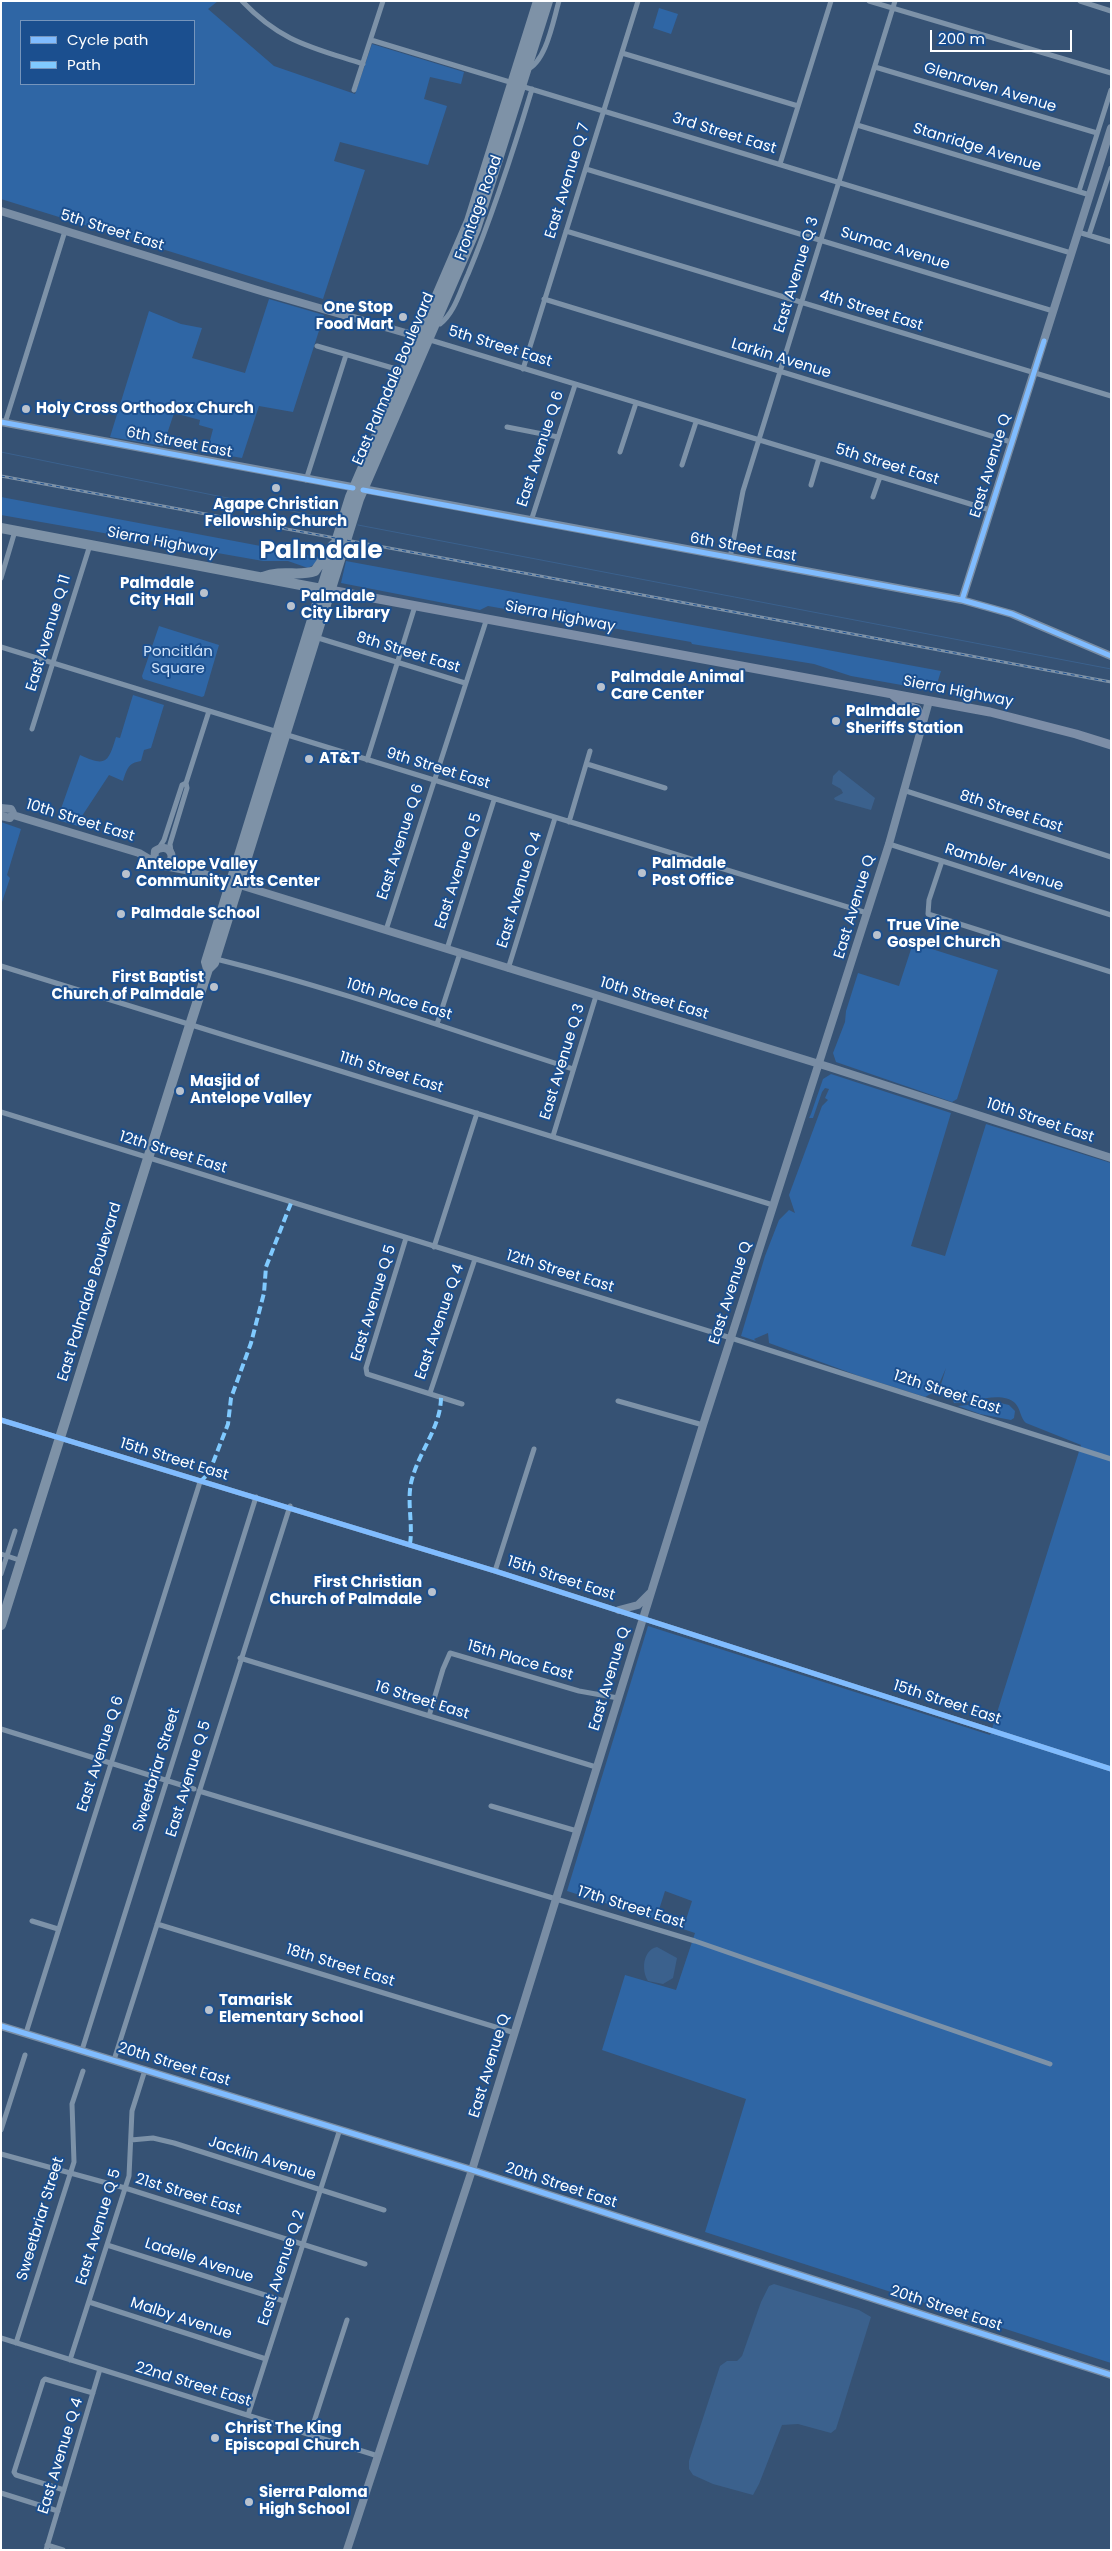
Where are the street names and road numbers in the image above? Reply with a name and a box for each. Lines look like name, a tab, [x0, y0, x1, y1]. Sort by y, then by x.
street label: Glenraven Avenue	[922, 59, 1058, 117]
street label: 3rd Street East	[670, 110, 778, 158]
street label: Stanridge Avenue	[911, 120, 1043, 176]
street label: East Avenue Q 7	[542, 121, 594, 241]
street label: Frontage Road	[452, 153, 506, 263]
street label: 5th Street East	[58, 207, 166, 255]
street label: East Avenue Q 3	[771, 215, 823, 335]
street label: Sumac Avenue	[838, 224, 952, 274]
street label: 4th Street East	[817, 287, 925, 335]
street label: East Palmdale Boulevard	[349, 290, 439, 468]
street label: 5th Street East	[446, 323, 554, 371]
street label: Larkin Avenue	[729, 335, 833, 383]
street label: East Avenue Q 6	[514, 389, 568, 509]
street label: East Avenue Q	[967, 412, 1015, 520]
street label: 6th Street East	[124, 424, 234, 462]
street label: 5th Street East	[833, 441, 941, 489]
street label: Sierra Highway	[105, 523, 219, 563]
street label: 6th Street East	[688, 530, 798, 566]
street label: East Avenue Q 11	[23, 573, 75, 693]
street label: Sierra Highway	[503, 597, 617, 637]
street label: 8th Street East	[354, 629, 462, 677]
street label: Sierra Highway	[901, 672, 1015, 712]
street label: 9th Street East	[384, 745, 492, 793]
street label: East Avenue Q 6	[374, 782, 428, 902]
street label: 8th Street East	[957, 787, 1065, 837]
street label: 10th Street East	[24, 796, 136, 846]
street label: East Avenue Q 5	[432, 811, 486, 931]
street label: East Avenue Q 4	[494, 830, 546, 950]
street label: Rambler Avenue	[942, 840, 1066, 896]
street label: East Avenue Q	[831, 853, 879, 961]
street label: 10th Street East	[598, 974, 710, 1024]
street label: 10th Place East	[344, 975, 454, 1025]
street label: East Avenue Q 3	[537, 1002, 589, 1122]
street label: 11th Street East	[337, 1049, 445, 1097]
street label: 10th Street East	[984, 1095, 1096, 1147]
street label: 12th Street East	[117, 1128, 229, 1178]
street label: East Palmdale Boulevard	[54, 1200, 126, 1384]
street label: East Avenue Q	[706, 1239, 756, 1347]
street label: East Avenue Q 5	[348, 1243, 400, 1363]
street label: 12th Street East	[504, 1247, 616, 1297]
street label: East Avenue Q 4	[412, 1262, 468, 1382]
street label: 12th Street East	[891, 1367, 1003, 1419]
street label: 15th Street East	[118, 1435, 230, 1485]
street label: 15th Street East	[505, 1553, 617, 1605]
street label: East Avenue Q	[586, 1625, 634, 1733]
street label: 15th Place East	[465, 1637, 575, 1685]
street label: 15th Street East	[891, 1677, 1003, 1729]
street label: 16 Street East	[373, 1678, 471, 1724]
street label: East Avenue Q 6	[74, 1694, 128, 1814]
street label: Sweetbriar Street	[130, 1706, 184, 1834]
street label: East Avenue Q 5	[163, 1719, 215, 1839]
street label: 17th Street East	[575, 1883, 687, 1933]
street label: 18th Street East	[284, 1941, 396, 1991]
street label: East Avenue Q	[466, 2012, 514, 2120]
street label: 20th Street East	[116, 2039, 232, 2091]
street label: Jacklin Avenue	[206, 2133, 318, 2185]
street label: Sweetbriar Street	[14, 2155, 68, 2283]
street label: 20th Street East	[503, 2159, 619, 2213]
street label: East Avenue Q 5	[73, 2167, 125, 2287]
street label: 21st Street East	[133, 2170, 243, 2220]
street label: East Avenue Q 2	[255, 2208, 309, 2328]
street label: Ladelle Avenue	[142, 2235, 256, 2287]
street label: 20th Street East	[888, 2282, 1004, 2336]
street label: Malby Avenue	[128, 2294, 234, 2344]
street label: 22nd Street East	[133, 2359, 253, 2411]
street label: East Avenue Q 4	[35, 2396, 87, 2516]

